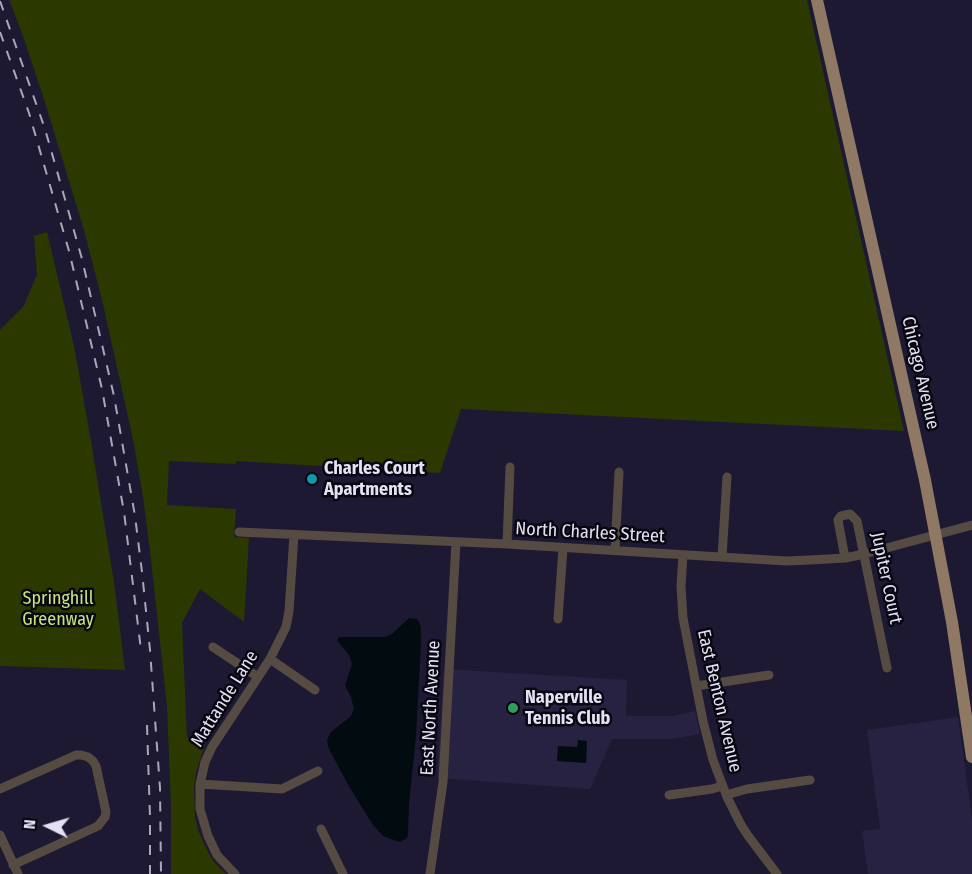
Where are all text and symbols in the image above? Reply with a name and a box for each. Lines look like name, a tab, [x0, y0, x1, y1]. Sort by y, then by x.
street label: Chicago Avenue	[897, 314, 943, 432]
place label: Charles Court Apartments	[324, 458, 425, 500]
marker: Charles Court Apartments	[305, 472, 319, 486]
street label: North Charles Street	[515, 518, 665, 548]
street label: Jupiter Court	[866, 530, 906, 626]
park label: Springhill Greenway	[22, 588, 94, 630]
street label: East Benton Avenue	[692, 628, 746, 774]
street label: East North Avenue	[417, 640, 445, 776]
street label: Mattande Lane	[187, 647, 263, 751]
place label: Naperville Tennis Club	[525, 687, 610, 730]
marker: Naperville Tennis Club	[506, 701, 520, 715]
north arrow	[18, 796, 78, 856]
text: N	[20, 819, 39, 830]

